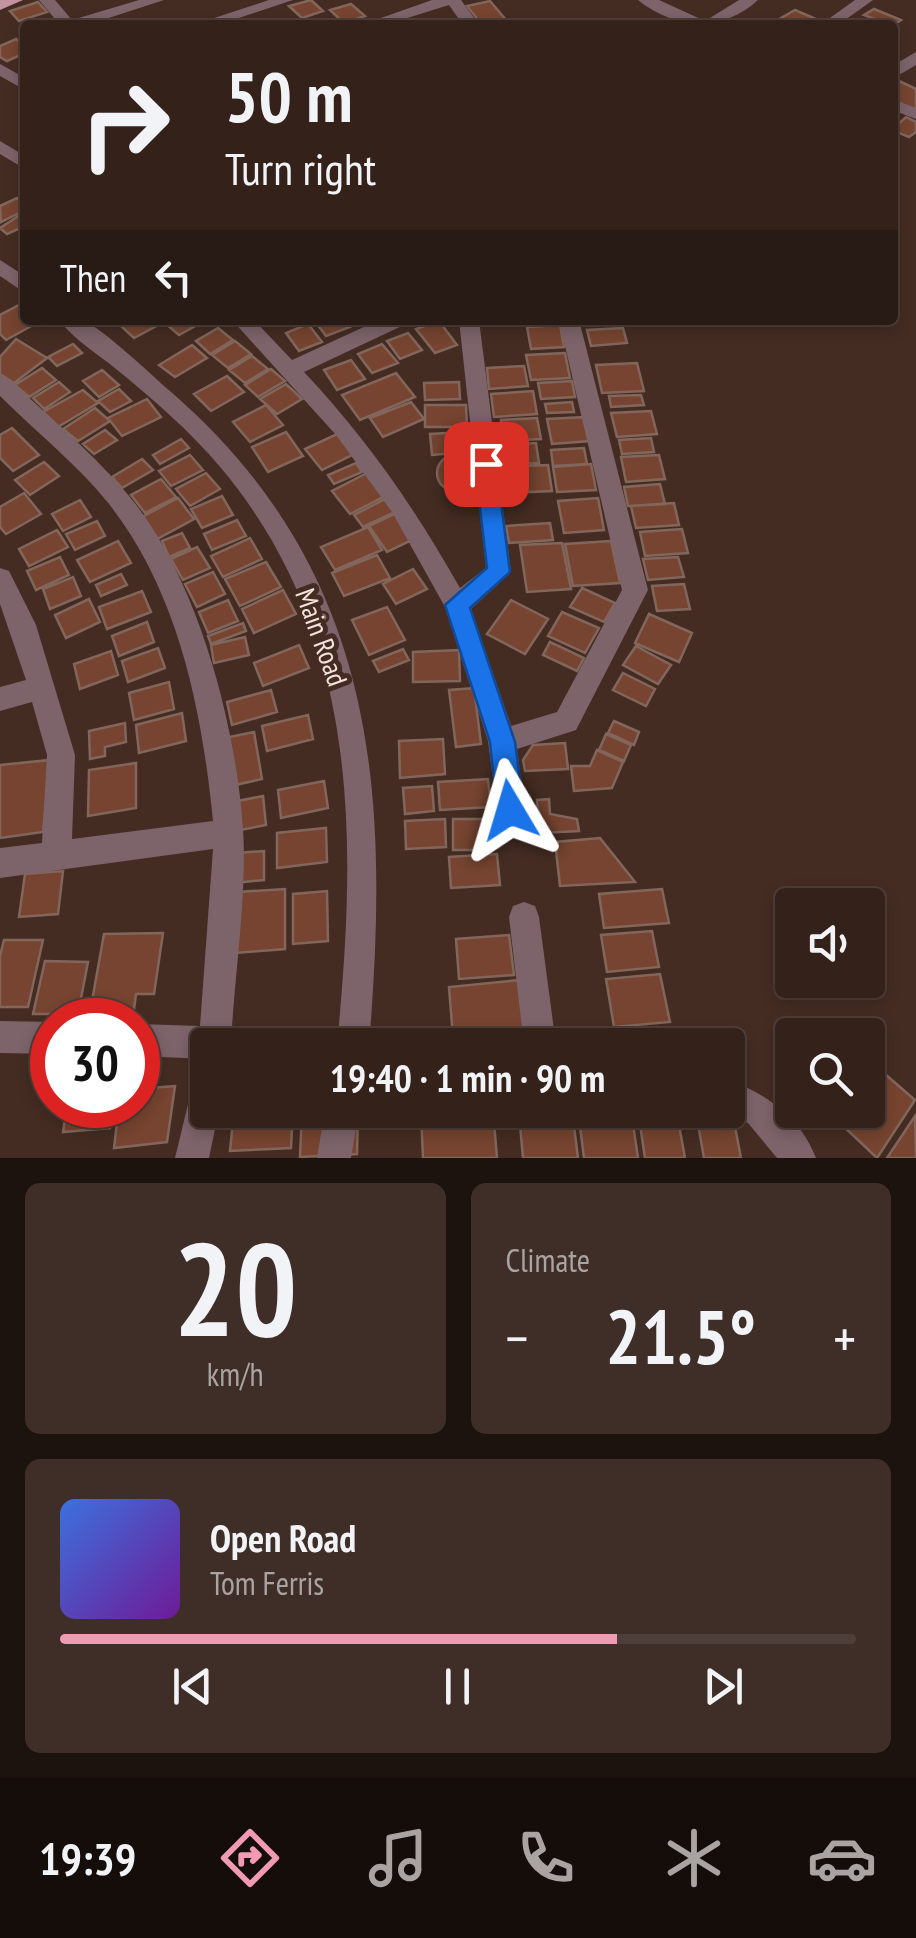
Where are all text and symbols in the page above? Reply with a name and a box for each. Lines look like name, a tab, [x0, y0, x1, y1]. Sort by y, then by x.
text: 50 m	[225, 51, 353, 141]
icon: right	[60, 60, 190, 190]
text: Turn right	[225, 139, 376, 197]
icon: left	[146, 250, 201, 305]
text: Then	[60, 253, 126, 302]
pin	[444, 422, 529, 507]
icon: arrive	[459, 437, 514, 492]
street label: Main Road	[287, 583, 357, 691]
position arrow	[458, 758, 562, 862]
map controls	[775, 888, 885, 1128]
button: sound	[775, 888, 885, 998]
speed limit sign: 30	[30, 998, 160, 1128]
button: search	[775, 1018, 885, 1128]
text: 19:40 · 1 min · 90 m	[330, 1053, 605, 1102]
text: 20	[173, 1204, 297, 1372]
text: Climate	[506, 1239, 590, 1281]
text: 21.5°	[605, 1288, 756, 1385]
text: −	[506, 1302, 528, 1373]
text: +	[833, 1302, 856, 1373]
text: km/h	[207, 1353, 264, 1395]
text: Open Road	[210, 1513, 356, 1562]
text: Tom Ferris	[210, 1562, 324, 1604]
icon: previous	[165, 1659, 220, 1714]
icon: pause	[430, 1659, 485, 1714]
icon: next	[696, 1659, 751, 1714]
icon: directions	[215, 1823, 285, 1893]
icon: music	[363, 1823, 433, 1893]
icon: phone	[511, 1823, 581, 1893]
icon: climate	[659, 1823, 729, 1893]
icon: car	[807, 1823, 877, 1893]
text: 19:39	[39, 1829, 136, 1887]

